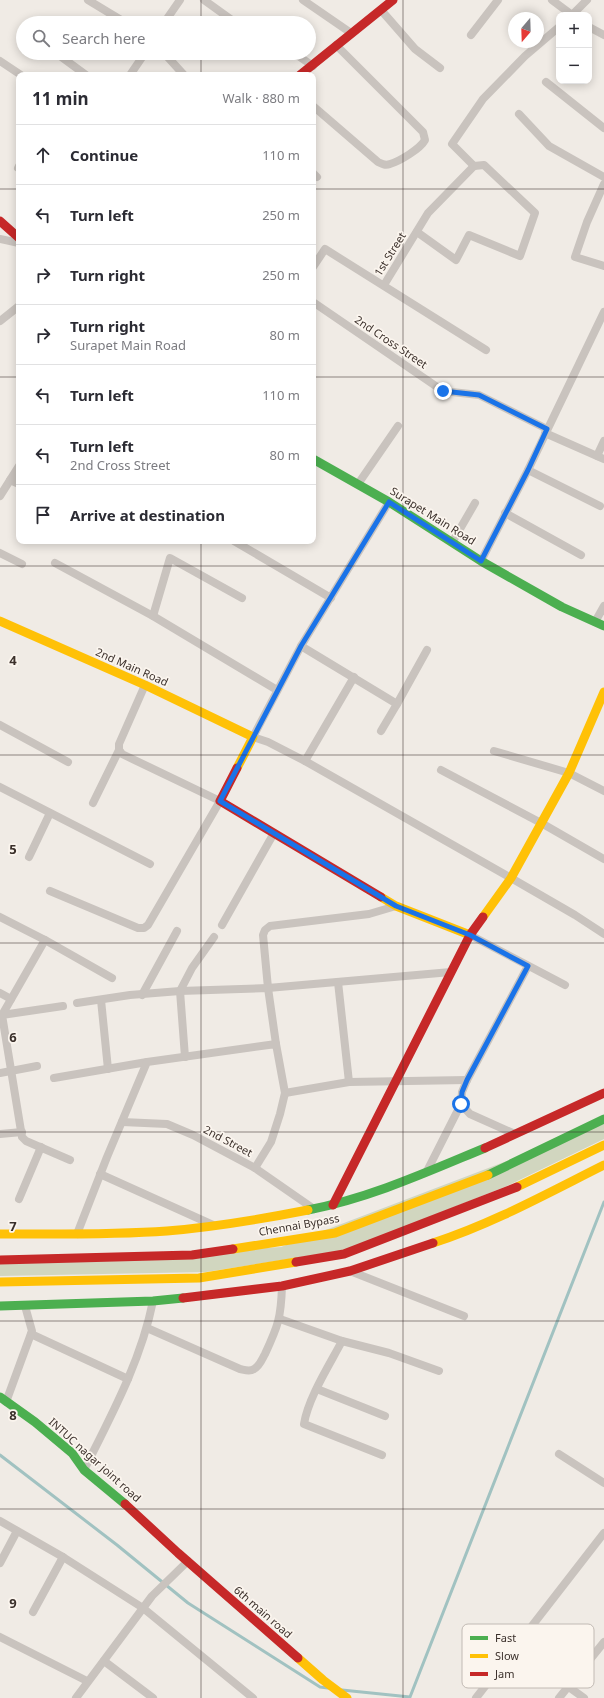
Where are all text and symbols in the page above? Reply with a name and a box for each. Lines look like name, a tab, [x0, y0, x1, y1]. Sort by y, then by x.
north arrow	[508, 12, 544, 48]
map controls	[556, 12, 592, 84]
button: +	[556, 12, 592, 48]
search box	[16, 16, 316, 60]
icon: search	[30, 27, 52, 49]
text: Search here	[62, 28, 145, 48]
button: −	[556, 48, 592, 84]
text: 11 min	[32, 87, 89, 110]
text: Walk · 880 m	[222, 89, 300, 107]
icon: ahead	[32, 144, 54, 166]
text: Continue	[70, 145, 138, 165]
text: 110 m	[262, 146, 300, 164]
icon: left	[32, 204, 54, 226]
text: Turn left	[70, 205, 134, 225]
text: 250 m	[262, 206, 300, 224]
street label: 1st Street	[370, 229, 409, 279]
icon: right	[32, 264, 54, 286]
text: Turn right	[70, 265, 145, 285]
text: 250 m	[262, 266, 300, 284]
street label: 2nd Cross Street	[352, 312, 431, 372]
text: Turn right	[70, 316, 145, 336]
icon: right	[32, 324, 54, 346]
text: 80 m	[270, 326, 300, 344]
text: Surapet Main Road	[70, 336, 186, 354]
route end	[434, 382, 452, 400]
icon: left	[32, 384, 54, 406]
text: Turn left	[70, 385, 134, 405]
text: 110 m	[262, 386, 300, 404]
text: Turn left	[70, 436, 134, 456]
icon: left	[32, 444, 54, 466]
text: 80 m	[270, 446, 300, 464]
text: 2nd Cross Street	[70, 456, 170, 474]
street label: Surapet Main Road	[388, 483, 479, 548]
icon: arrive	[32, 504, 54, 526]
text: Arrive at destination	[70, 505, 225, 525]
street label: 2nd Main Road	[94, 644, 171, 689]
text: 4	[9, 651, 17, 669]
text: 5	[9, 840, 17, 858]
text: 6	[9, 1028, 17, 1046]
route start	[452, 1095, 470, 1113]
street label: 2nd Street	[201, 1121, 255, 1160]
street label: Chennai Bypass	[257, 1210, 340, 1239]
text: 7	[9, 1217, 17, 1235]
text: 8	[9, 1406, 17, 1424]
street label: INTUC nagar joint road	[46, 1414, 145, 1505]
street label: 6th main road	[231, 1582, 296, 1641]
text: 9	[9, 1594, 17, 1612]
legend	[462, 1624, 594, 1688]
text: Fast	[495, 1630, 516, 1645]
text: Slow	[495, 1648, 519, 1663]
text: Jam	[494, 1666, 514, 1681]

